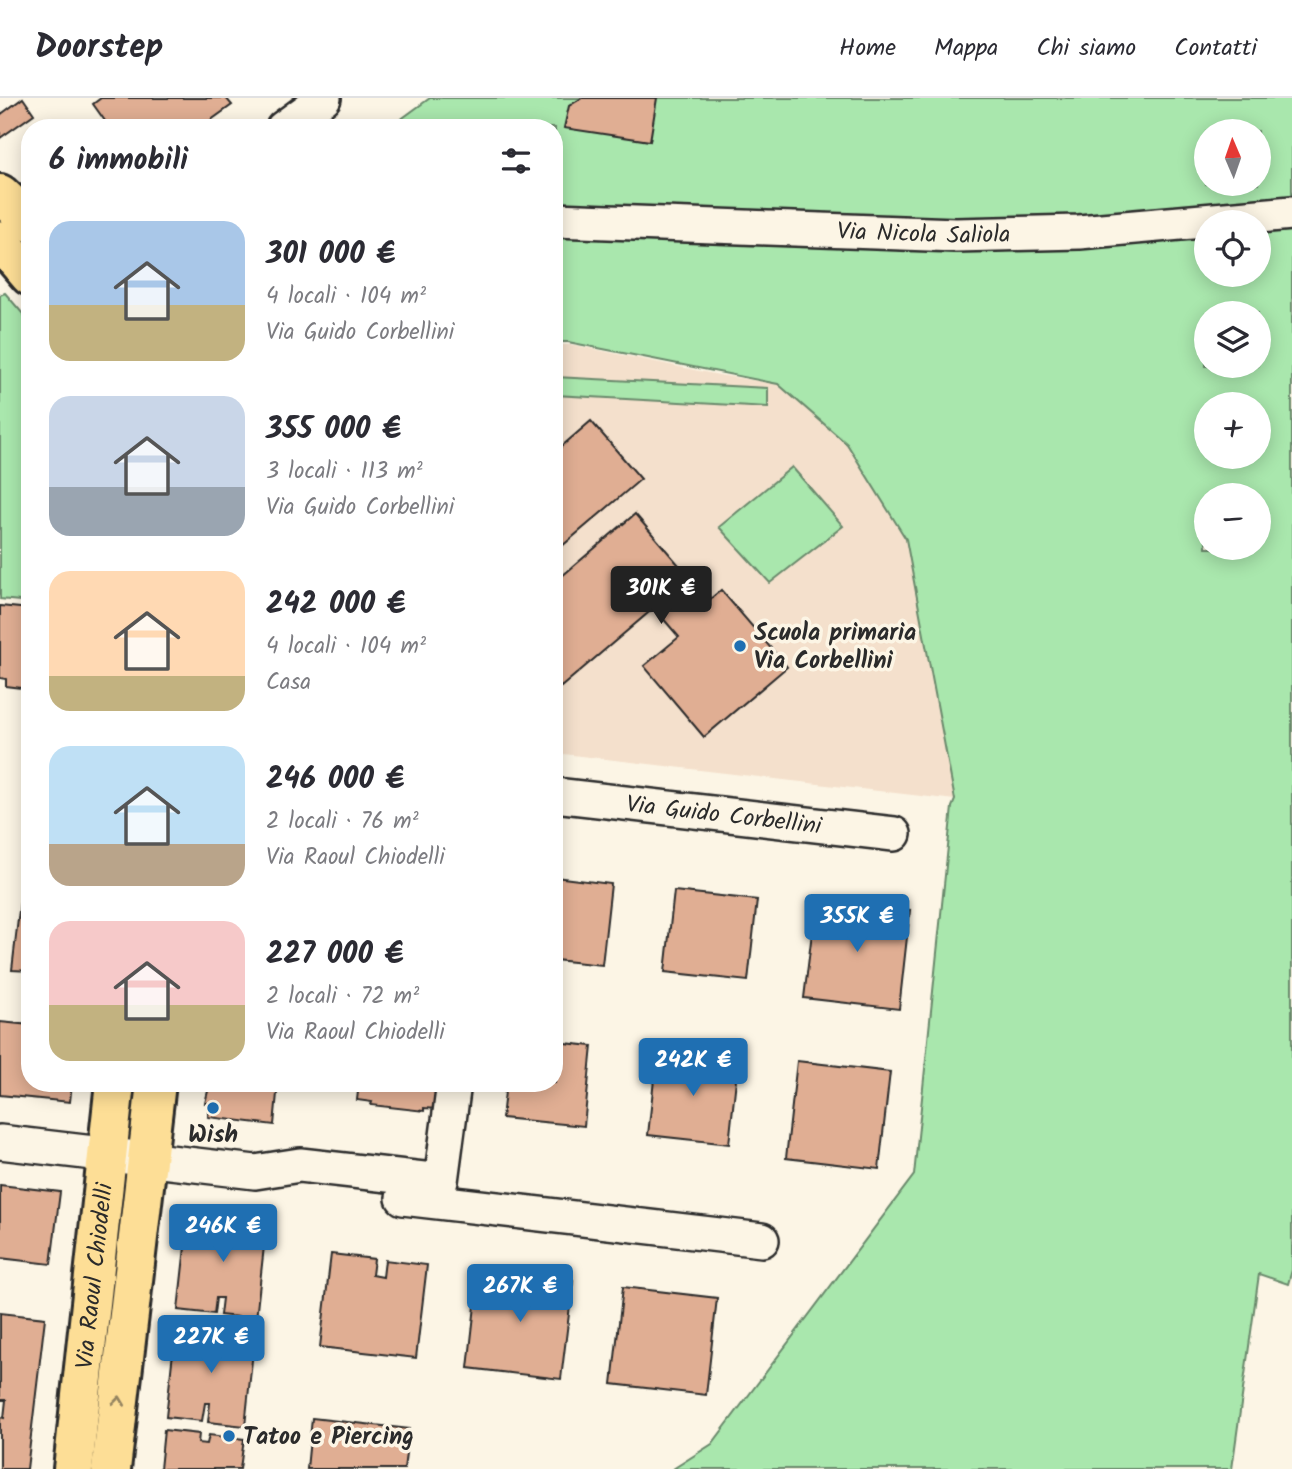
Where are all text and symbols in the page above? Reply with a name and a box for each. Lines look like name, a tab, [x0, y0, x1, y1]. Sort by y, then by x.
text: Doorstep	[35, 22, 163, 75]
text: Home	[839, 29, 896, 68]
text: Mappa	[934, 29, 998, 68]
text: Chi siamo	[1036, 29, 1136, 68]
text: Contatti	[1174, 29, 1257, 68]
north arrow	[1194, 119, 1270, 196]
map controls	[1194, 119, 1271, 560]
text: 6 immobili	[49, 137, 188, 185]
icon: filters	[497, 142, 535, 180]
button: locate	[1194, 210, 1271, 287]
street label: Via Nicola Saliola	[836, 213, 1011, 256]
text: 301 000 €	[266, 231, 395, 279]
icon: home	[105, 249, 189, 333]
text: 4 locali · 104 m²	[266, 279, 426, 315]
button: layers	[1194, 301, 1271, 378]
text: Via Guido Corbellini	[266, 315, 454, 351]
button: +	[1194, 392, 1271, 469]
text: 355 000 €	[266, 406, 401, 454]
icon: home	[105, 424, 189, 508]
text: 3 locali · 113 m²	[266, 454, 423, 490]
button: −	[1194, 483, 1271, 560]
text: Via Guido Corbellini	[266, 490, 454, 526]
pin: 301K €	[604, 566, 718, 626]
text: 301K €	[627, 571, 695, 607]
text: 242 000 €	[266, 581, 406, 629]
icon: home	[105, 599, 189, 683]
place label: Scuola primaria Via Corbellini	[754, 614, 916, 681]
text: 4 locali · 104 m²	[266, 629, 426, 665]
marker: Scuola primaria Via Corbellini	[732, 638, 748, 654]
text: Casa	[266, 665, 311, 701]
text: 246 000 €	[266, 756, 404, 804]
icon: home	[105, 774, 189, 858]
street label: Via Guido Corbellini	[624, 785, 825, 847]
text: 2 locali · 76 m²	[266, 804, 419, 840]
text: Via Raoul Chiodelli	[266, 840, 445, 876]
pin: 355K €	[800, 894, 914, 954]
text: 355K €	[820, 899, 894, 935]
text: 227 000 €	[266, 931, 403, 979]
icon: home	[105, 949, 189, 1033]
text: 2 locali · 72 m²	[266, 979, 419, 1015]
text: Via Raoul Chiodelli	[266, 1015, 445, 1051]
pin: 242K €	[636, 1038, 750, 1098]
text: 242K €	[655, 1043, 731, 1079]
marker: Wish	[205, 1100, 221, 1116]
place label: Wish	[188, 1116, 238, 1155]
street label: Via Raoul Chiodelli	[66, 1180, 125, 1371]
pin: 246K €	[166, 1204, 280, 1264]
text: 246K €	[185, 1209, 261, 1245]
pin: 267K €	[463, 1264, 577, 1324]
text: 267K €	[483, 1269, 557, 1305]
pin: 227K €	[154, 1316, 268, 1375]
text: 227K €	[174, 1320, 248, 1356]
one-way arrow	[111, 1395, 126, 1407]
place label: Tatoo e Piercing	[243, 1418, 414, 1457]
marker: Tatoo e Piercing	[221, 1428, 237, 1444]

